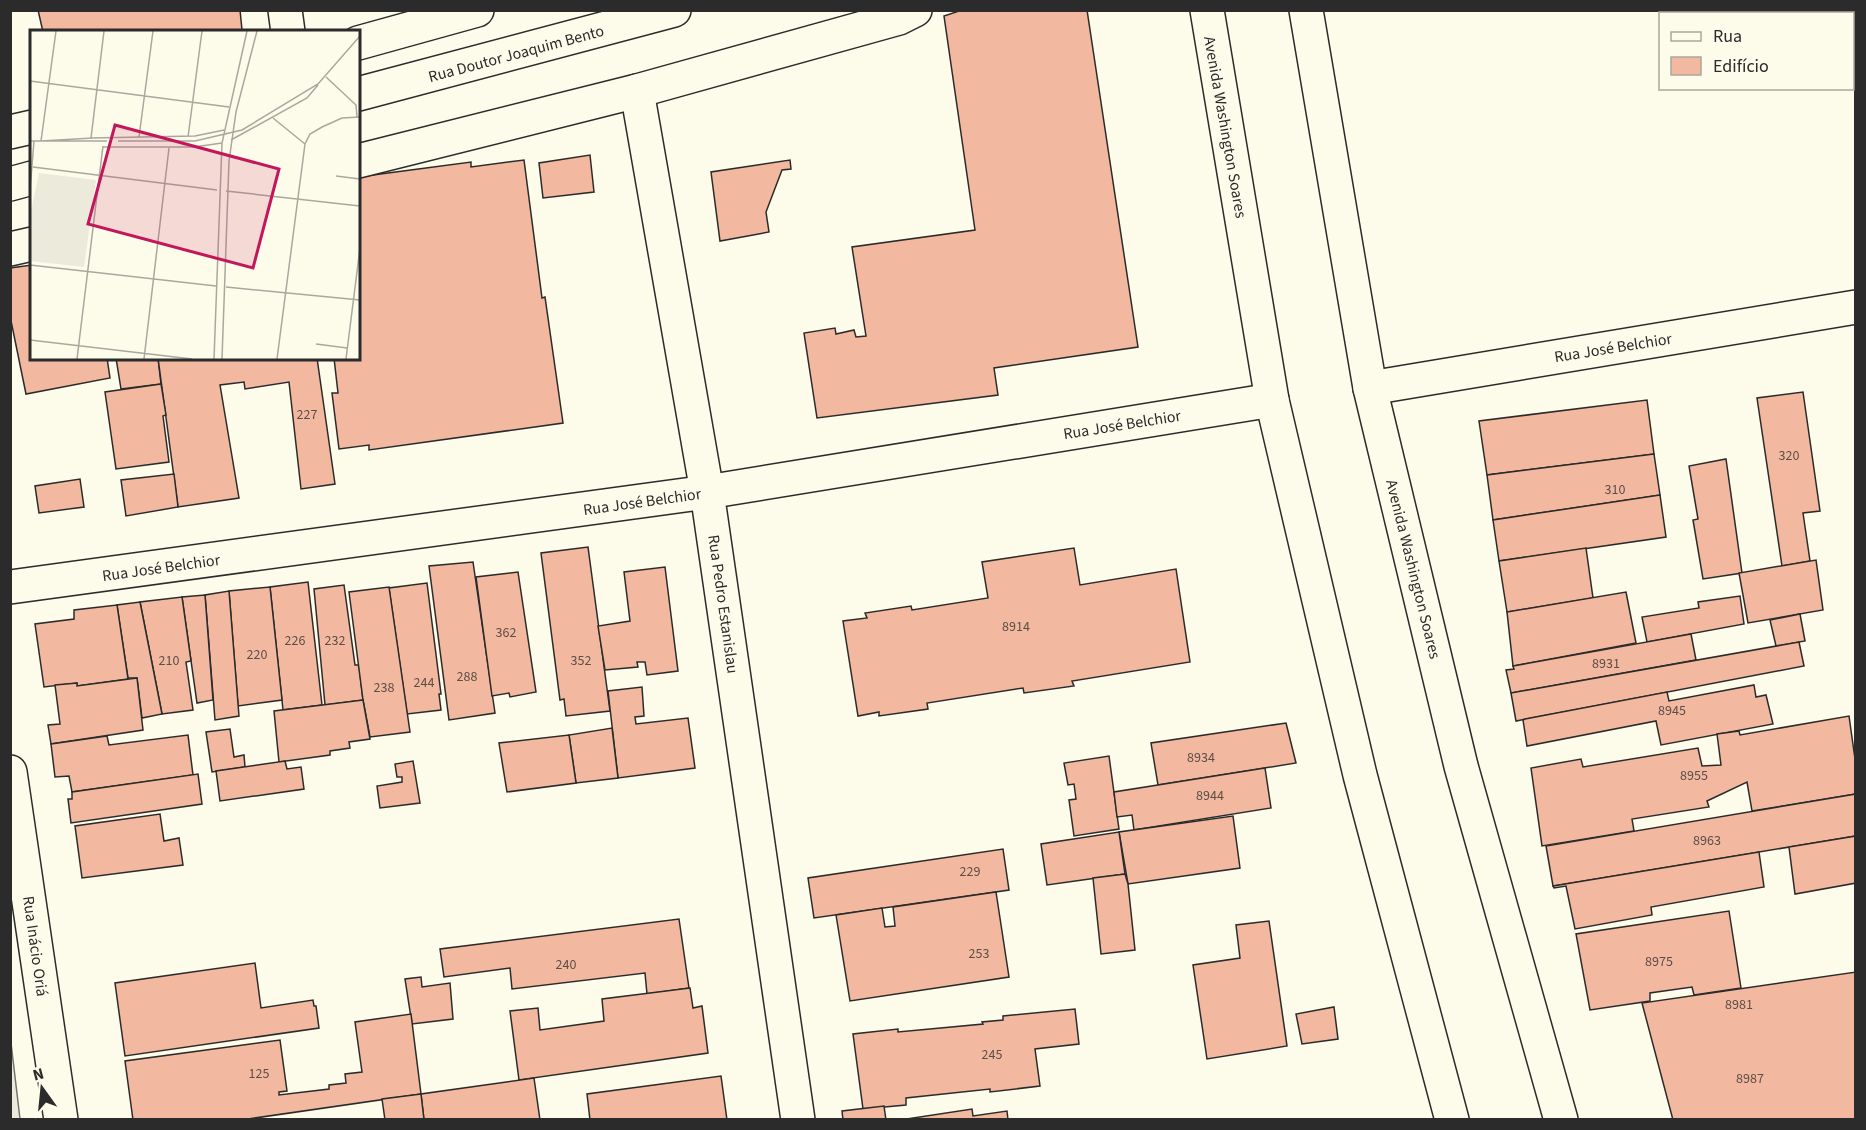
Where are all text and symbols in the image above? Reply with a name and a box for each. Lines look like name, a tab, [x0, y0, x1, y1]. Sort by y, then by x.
legend	[1659, 12, 1854, 90]
street label: Rua Doutor Joaquim Bento	[426, 20, 607, 88]
text: Rua	[1713, 24, 1742, 49]
inset map	[30, 30, 360, 360]
street label: Avenida Washington Soares	[1198, 35, 1252, 220]
text: Edifício	[1713, 54, 1769, 79]
street label: Rua José Belchior	[1553, 328, 1674, 368]
house number: 227	[297, 405, 317, 425]
street label: Rua José Belchior	[1062, 405, 1183, 445]
house number: 320	[1779, 446, 1799, 466]
street label: Avenida Washington Soares	[1380, 477, 1446, 662]
house number: 310	[1605, 480, 1625, 500]
street label: Rua José Belchior	[582, 483, 703, 521]
street label: Rua Pedro Estanislau	[702, 533, 744, 675]
street label: Rua José Belchior	[101, 549, 222, 587]
house number: 8914	[1002, 617, 1030, 637]
house number: 362	[496, 623, 516, 643]
house number: 226	[285, 631, 305, 651]
house number: 232	[325, 631, 345, 651]
house number: 220	[247, 645, 267, 665]
house number: 210	[159, 651, 179, 671]
house number: 352	[571, 651, 591, 671]
house number: 8931	[1592, 654, 1620, 674]
house number: 288	[457, 667, 477, 687]
house number: 244	[414, 673, 434, 693]
house number: 238	[374, 678, 394, 698]
house number: 8945	[1658, 701, 1686, 721]
house number: 8934	[1187, 748, 1215, 768]
house number: 8955	[1680, 766, 1708, 786]
house number: 8944	[1196, 786, 1224, 806]
house number: 8963	[1693, 831, 1721, 851]
house number: 229	[960, 862, 980, 882]
street label: Rua Inácio Oriá	[17, 894, 53, 998]
house number: 253	[969, 944, 989, 964]
house number: 8975	[1645, 952, 1673, 972]
house number: 240	[556, 955, 576, 975]
house number: 8981	[1725, 995, 1753, 1015]
house number: 245	[982, 1045, 1002, 1065]
north arrow	[12, 1058, 72, 1118]
text: N	[30, 1062, 46, 1086]
house number: 125	[249, 1064, 269, 1084]
house number: 8987	[1736, 1069, 1764, 1089]

